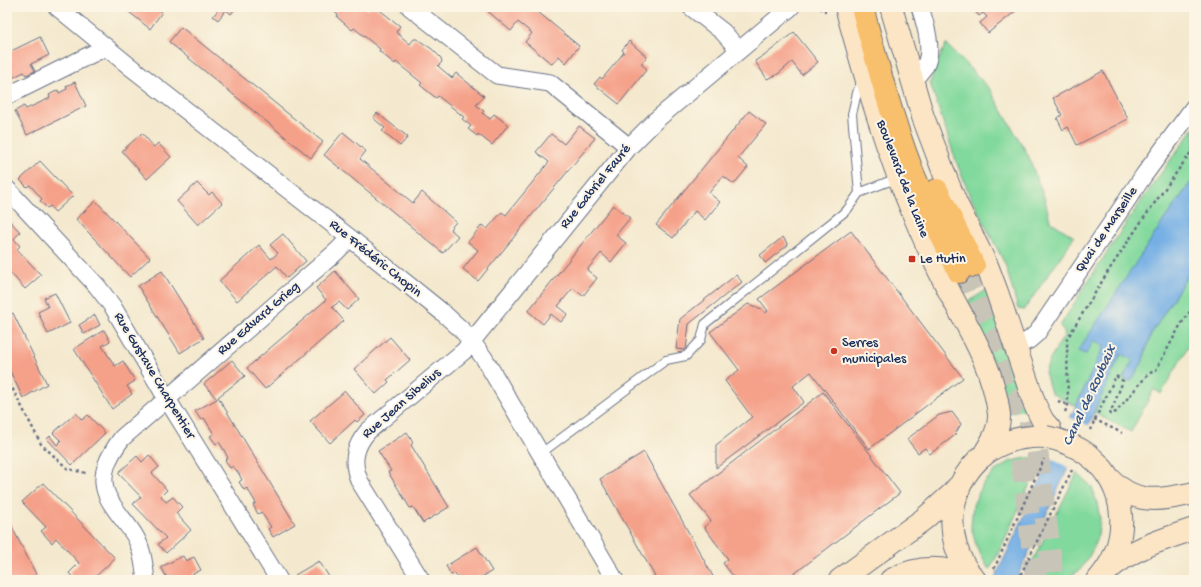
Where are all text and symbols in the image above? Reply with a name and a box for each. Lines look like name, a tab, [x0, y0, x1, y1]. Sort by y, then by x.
street label: Boulevard de la Laine	[871, 117, 933, 241]
street label: Rue Gabriel Fauré	[557, 141, 636, 233]
street label: Quai de Marseille	[1072, 183, 1142, 276]
street label: Rue Frédéric Chopin	[325, 216, 425, 302]
place label: Le Hutin	[920, 251, 966, 268]
marker: Le Hutin	[907, 254, 917, 264]
street label: Rue Edvard Grieg	[214, 279, 304, 359]
street label: Rue Gustave Charpentier	[109, 310, 199, 443]
place label: Serres municipales	[842, 335, 907, 368]
water label: Canal de Roubaix	[1059, 341, 1122, 449]
marker: Serres municipales	[829, 346, 839, 356]
street label: Rue Jean Sibelius	[359, 365, 445, 443]

